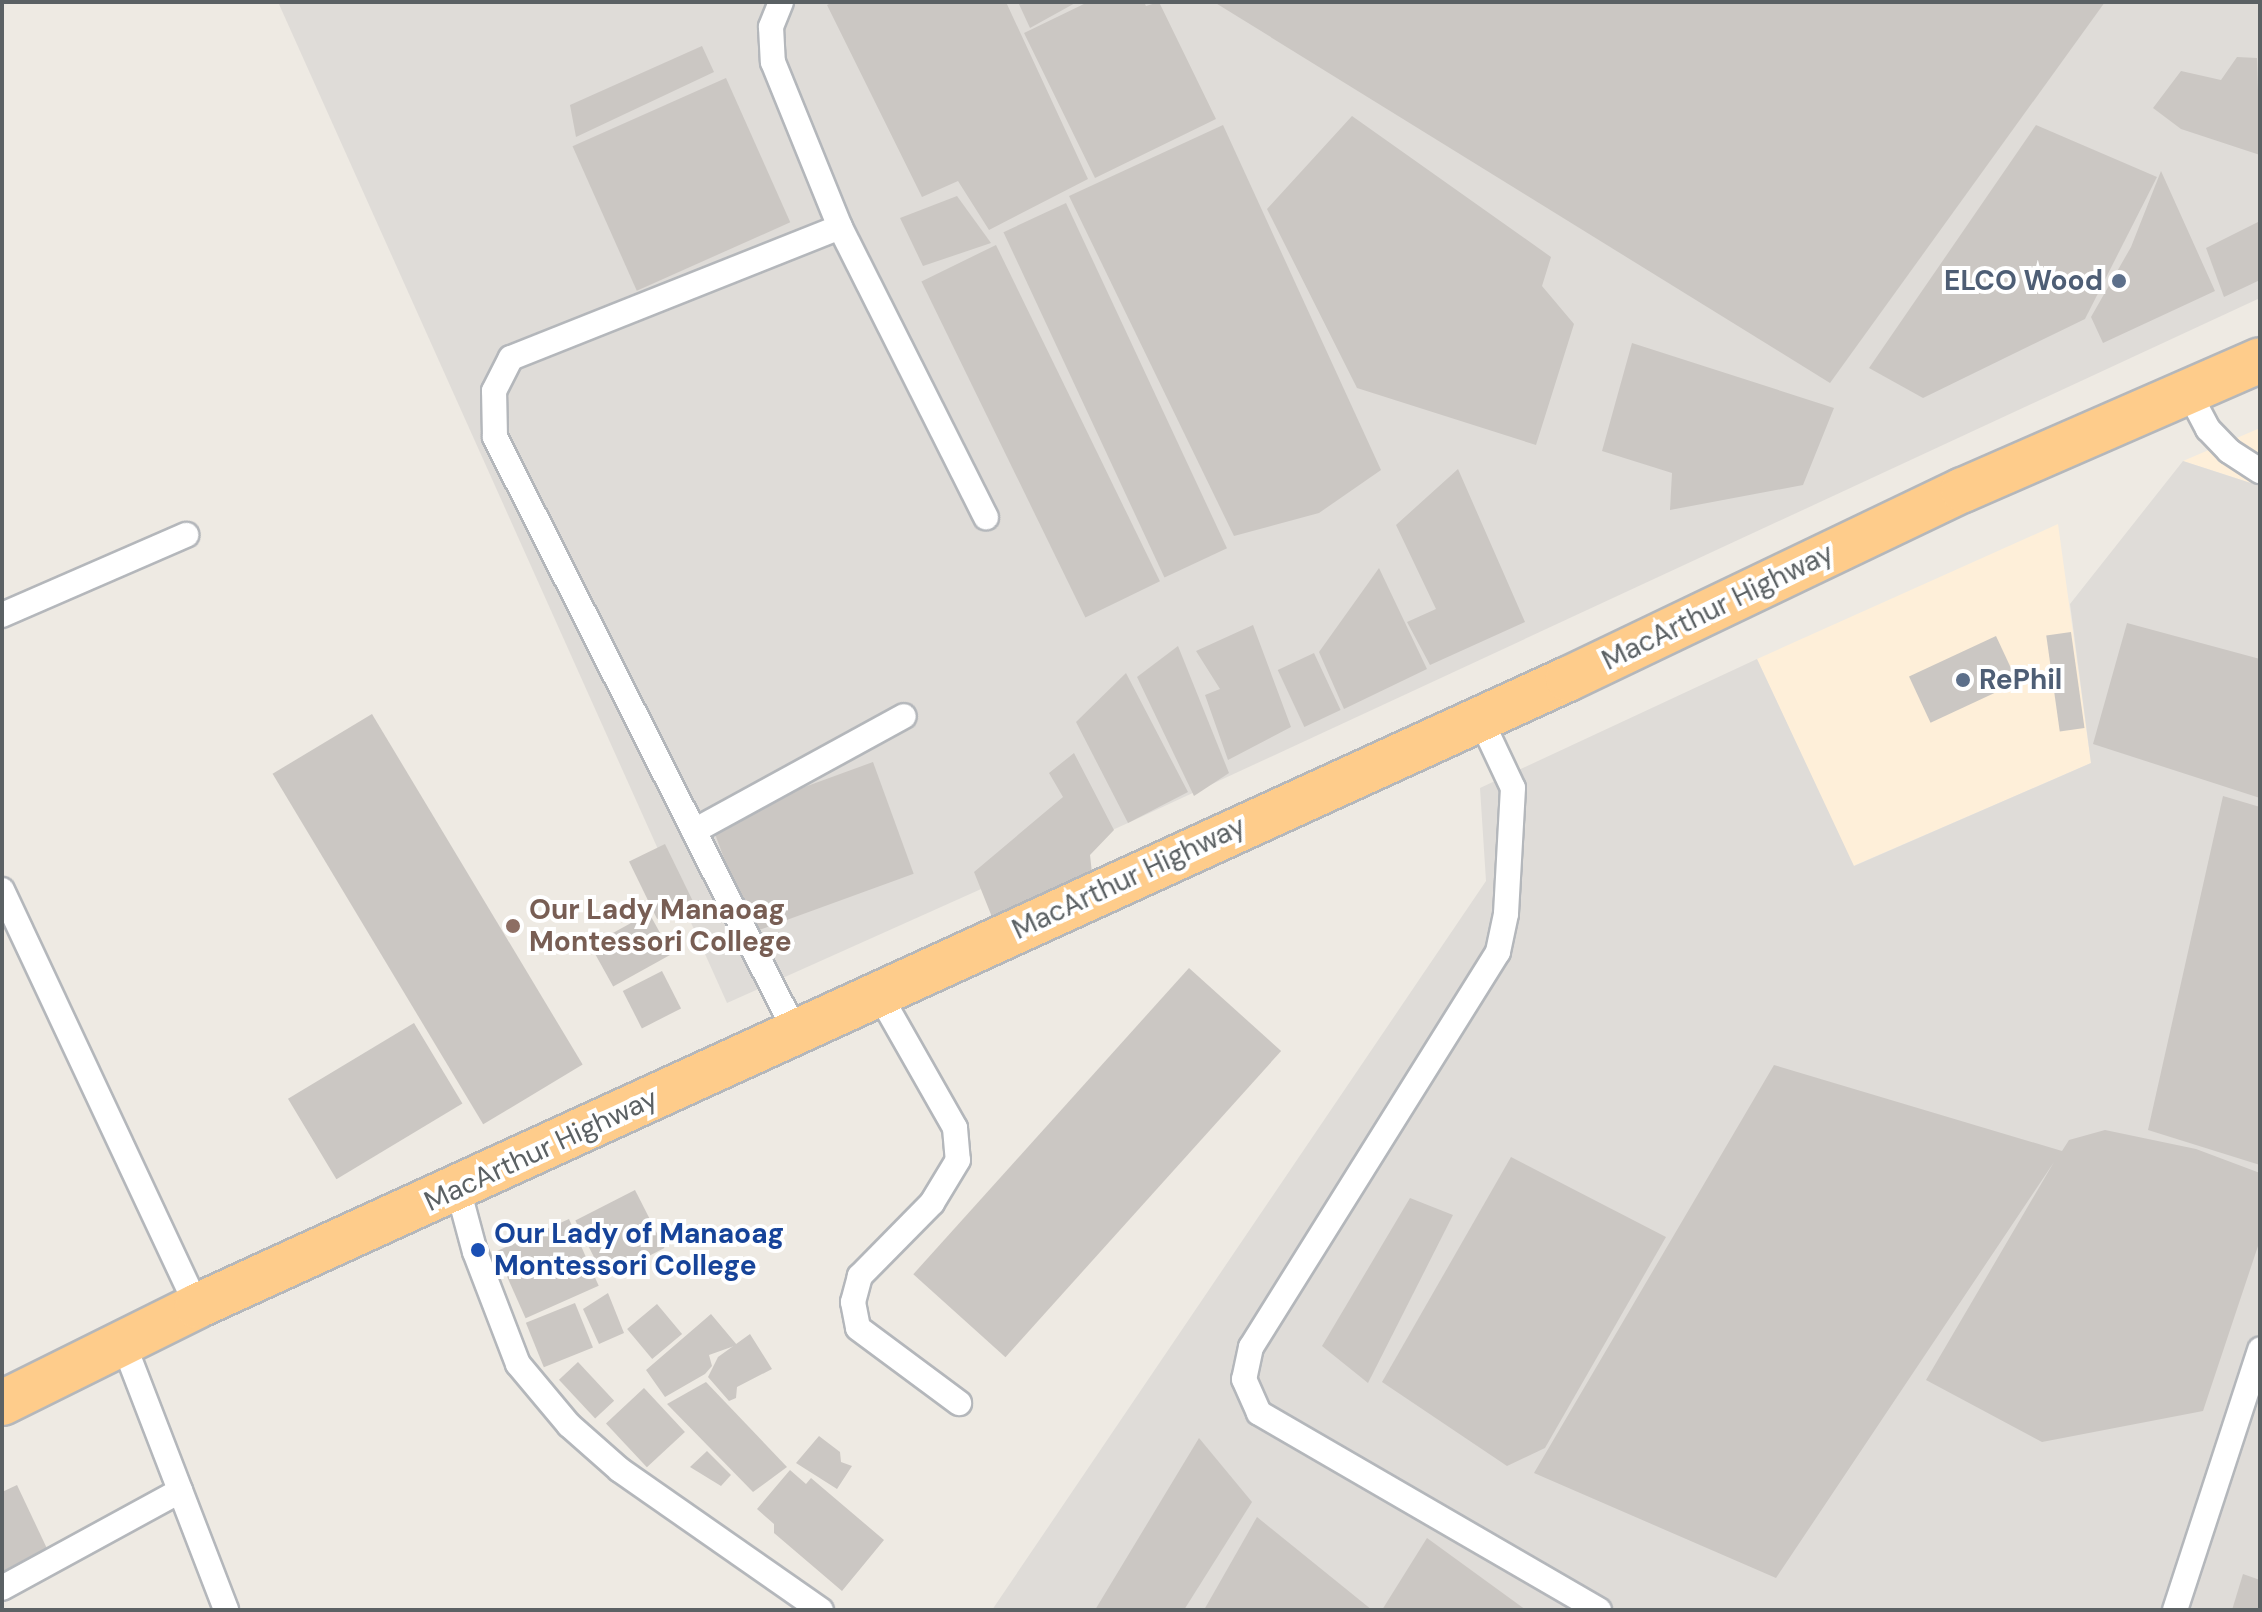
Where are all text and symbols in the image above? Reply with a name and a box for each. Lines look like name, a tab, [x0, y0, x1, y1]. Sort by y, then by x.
place label: ELCO Wood	[1944, 264, 2103, 298]
marker: ELCO Wood	[2110, 272, 2128, 290]
street label: MacArthur Highway	[1597, 536, 1839, 678]
place label: RePhil	[1979, 663, 2062, 697]
marker: RePhil	[1954, 671, 1972, 689]
street label: MacArthur Highway	[1007, 809, 1251, 947]
place label: Our Lady Manaoag Montessori College	[529, 893, 792, 959]
marker: Our Lady Manaoag Montessori College	[504, 917, 522, 935]
street label: MacArthur Highway	[419, 1081, 663, 1219]
place label: Our Lady of Manaoag Montessori College	[494, 1217, 784, 1283]
marker: Our Lady of Manaoag Montessori College	[469, 1241, 487, 1259]

